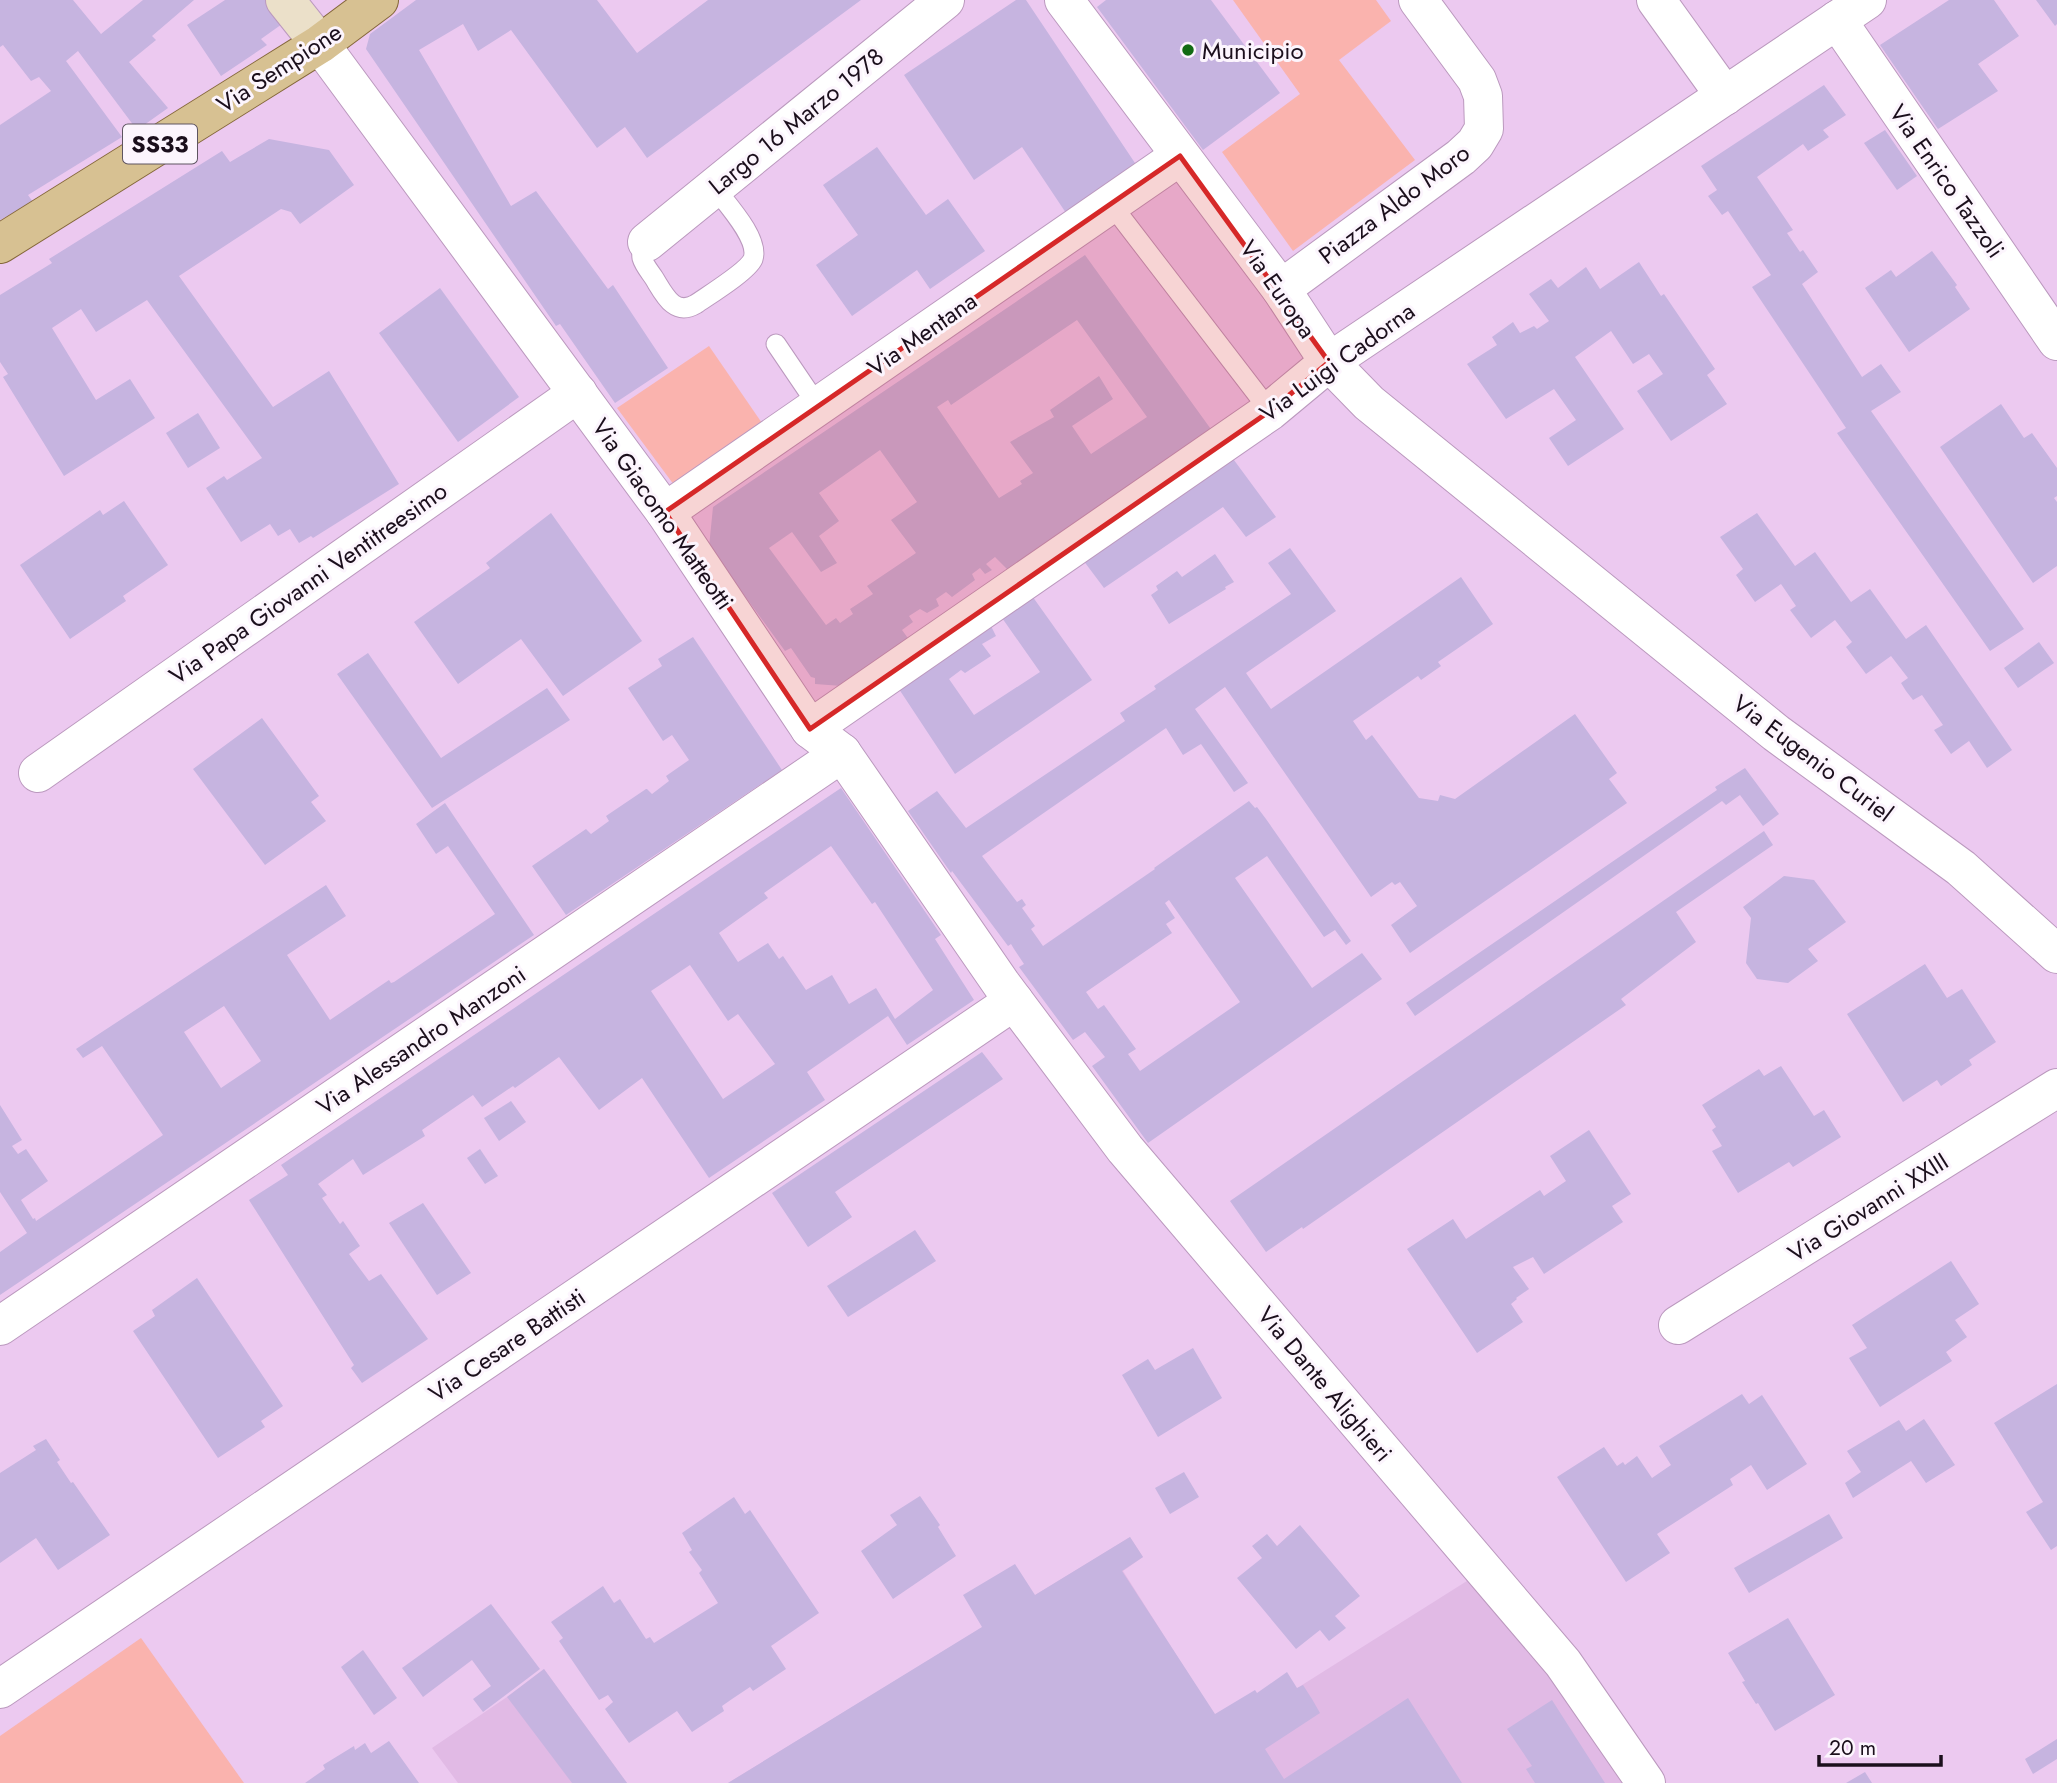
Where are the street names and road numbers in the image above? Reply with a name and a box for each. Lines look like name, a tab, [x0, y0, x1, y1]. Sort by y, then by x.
street label: Via Sempione	[209, 14, 349, 122]
street label: Largo 16 Marzo 1978	[701, 39, 891, 203]
street label: Via Enrico Tazzoli	[1881, 97, 2013, 265]
road number: SS33	[123, 125, 197, 164]
street label: Piazza Aldo Moro	[1311, 135, 1477, 273]
street label: Via Europa	[1231, 233, 1325, 345]
street label: Via Mentana	[860, 283, 984, 385]
street label: Via Luigi Cadorna	[1252, 294, 1422, 430]
street label: Via Giacomo Matteotti	[584, 411, 742, 617]
street label: Via Papa Giovanni Ventitreesimo	[162, 473, 454, 693]
street label: Via Eugenio Curiel	[1725, 686, 1901, 830]
street label: Via Alessandro Manzoni	[309, 957, 533, 1123]
street label: Via Giovanni XXIII	[1781, 1144, 1955, 1270]
street label: Via Cesare Battisti	[422, 1279, 592, 1411]
street label: Via Dante Alighieri	[1249, 1299, 1401, 1469]

